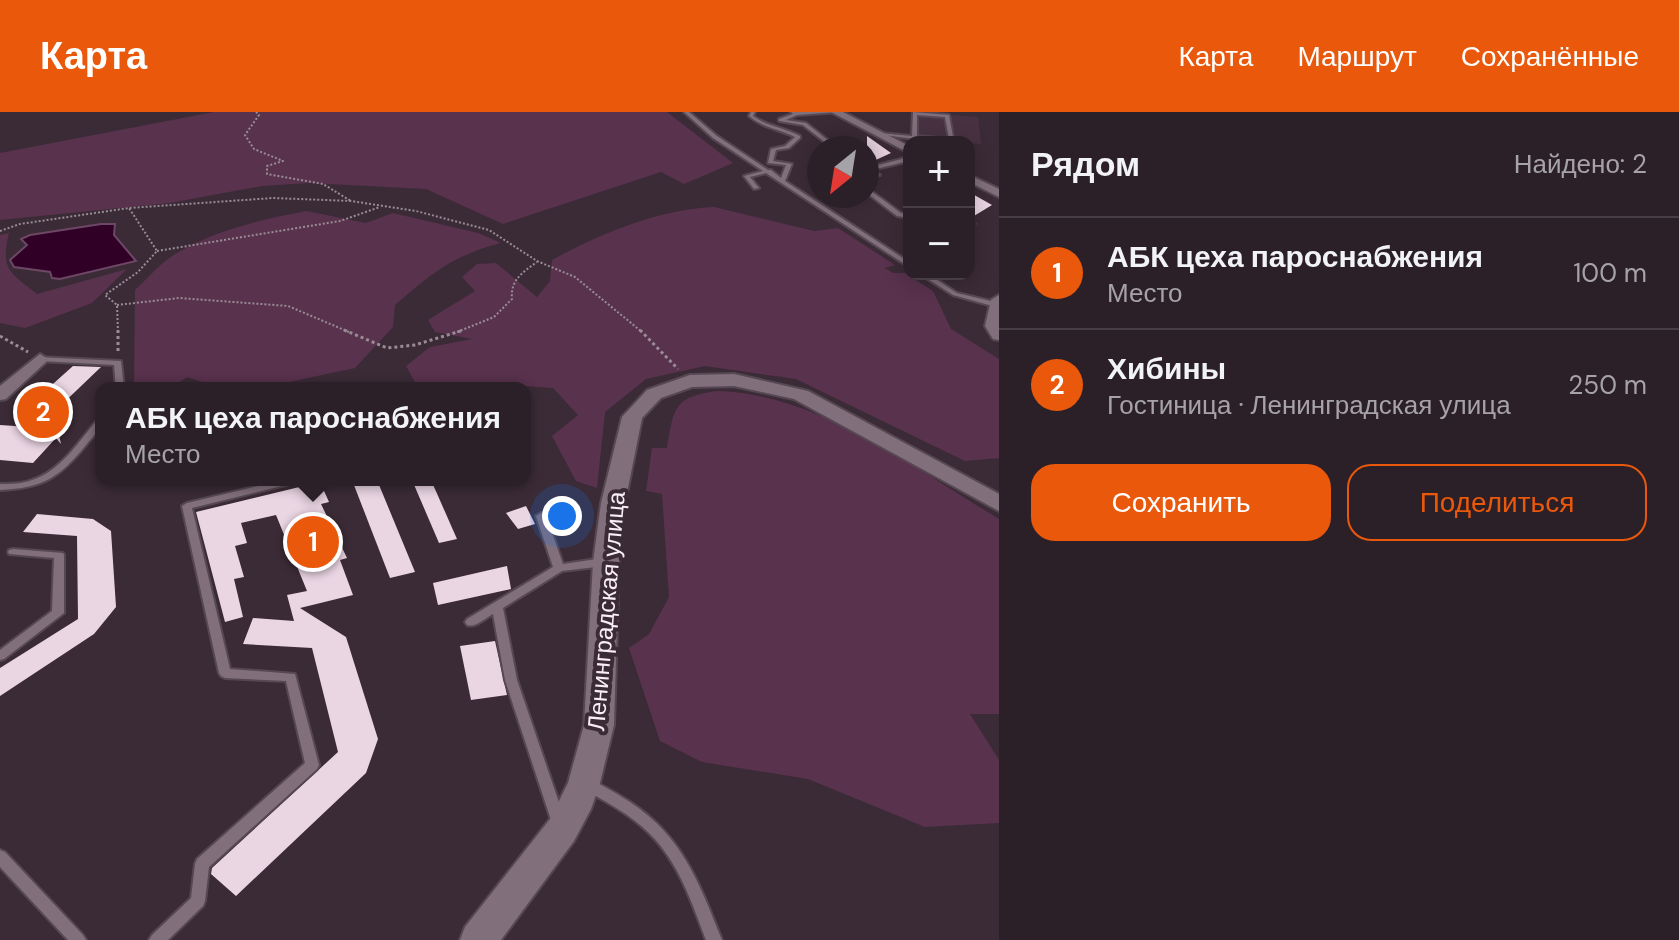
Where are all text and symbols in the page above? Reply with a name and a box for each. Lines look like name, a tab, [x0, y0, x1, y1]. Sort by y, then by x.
text: Карта	[40, 31, 147, 81]
text: Карта	[1178, 38, 1253, 75]
text: Маршрут	[1297, 38, 1417, 75]
text: Сохранённые	[1461, 38, 1639, 75]
north arrow	[807, 136, 879, 208]
map controls	[903, 136, 975, 280]
button: +	[903, 136, 975, 208]
text: Рядом	[1031, 142, 1140, 187]
text: Найдено: 2	[1514, 147, 1647, 181]
button: −	[903, 208, 975, 280]
text: АБК цеха пароснабжения	[1107, 237, 1483, 276]
text: 1	[1052, 256, 1062, 290]
text: 100 m	[1573, 256, 1647, 290]
text: Место	[1107, 276, 1183, 310]
text: Хибины	[1107, 349, 1226, 388]
text: 2	[1049, 368, 1065, 402]
text: 250 m	[1568, 368, 1647, 402]
pin: 2	[17, 382, 69, 442]
popup	[95, 382, 531, 486]
text: Гостиница · Ленинградская улица	[1107, 388, 1511, 422]
text: АБК цеха пароснабжения	[125, 398, 501, 437]
text: Место	[125, 437, 200, 471]
button: Сохранить	[1031, 464, 1331, 541]
button: Поделиться	[1347, 464, 1647, 541]
street label: Ленинградская улица	[580, 489, 632, 732]
your location	[542, 496, 582, 536]
pin: 1	[287, 512, 339, 572]

